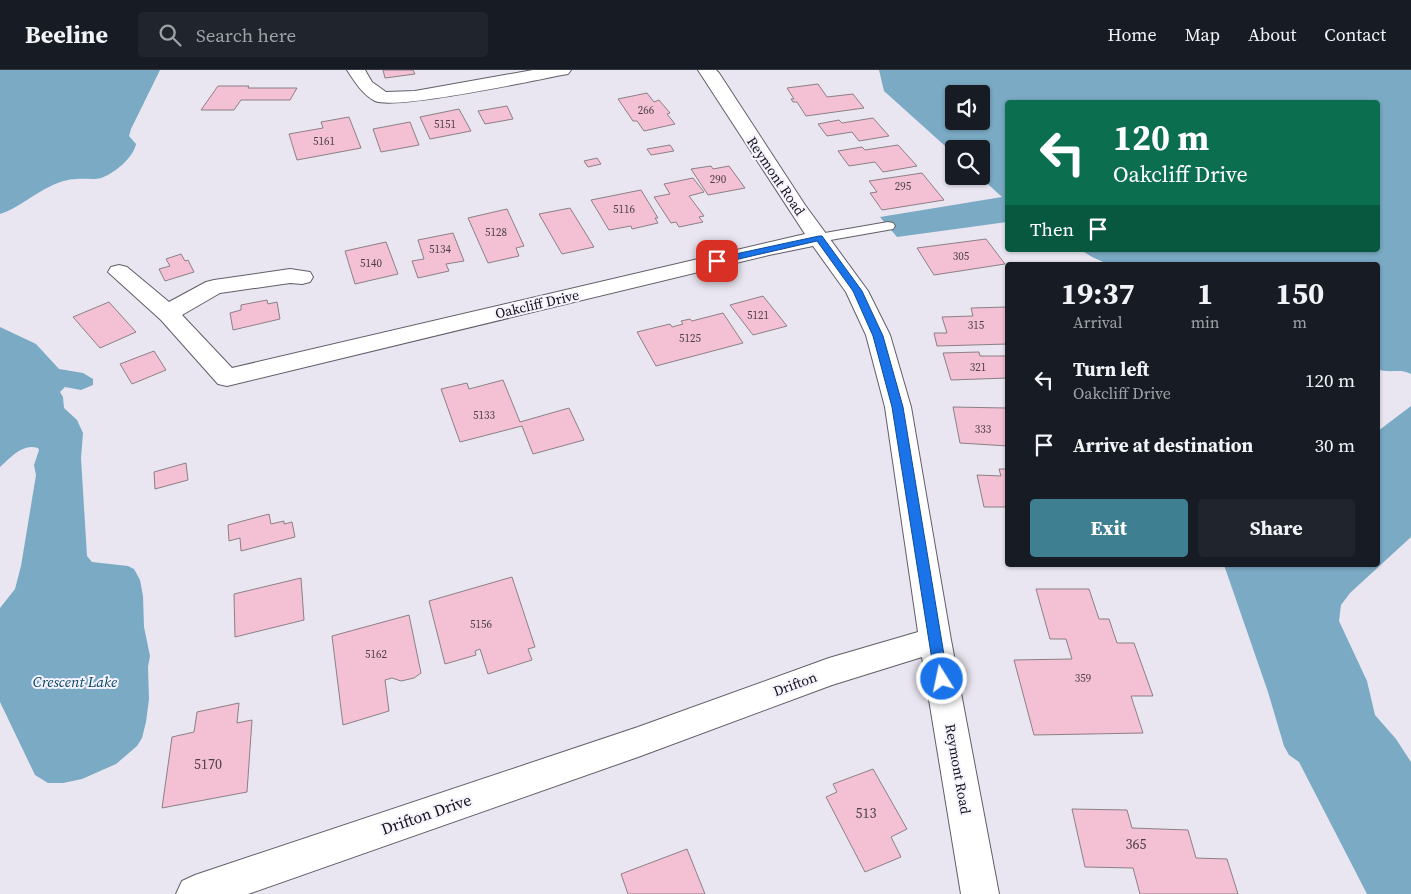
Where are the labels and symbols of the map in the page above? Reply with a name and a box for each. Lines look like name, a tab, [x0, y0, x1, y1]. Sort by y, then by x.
house number: 266	[638, 103, 655, 118]
house number: 5151	[434, 117, 456, 132]
street label: Reymont Road	[742, 133, 810, 220]
house number: 5161	[313, 134, 335, 149]
house number: 290	[710, 172, 727, 187]
house number: 295	[895, 179, 912, 194]
house number: 5116	[613, 202, 635, 217]
house number: 5128	[485, 225, 507, 240]
pin	[696, 240, 738, 282]
house number: 5134	[429, 242, 451, 257]
house number: 305	[953, 249, 970, 264]
house number: 5140	[360, 256, 382, 271]
street label: Oakcliff Drive	[493, 285, 581, 323]
house number: 5121	[747, 308, 769, 323]
house number: 315	[968, 318, 985, 333]
house number: 5125	[679, 331, 701, 346]
house number: 321	[970, 360, 986, 375]
house number: 5133	[473, 408, 495, 423]
house number: 333	[975, 422, 992, 437]
house number: 5156	[470, 617, 492, 632]
house number: 5162	[365, 647, 387, 662]
position arrow	[915, 652, 967, 704]
street label: Drifton	[770, 667, 820, 701]
water label: Crescent Lake	[33, 671, 117, 692]
house number: 359	[1075, 671, 1091, 686]
street label: Reymont Road	[940, 722, 976, 816]
house number: 5170	[194, 754, 222, 774]
street label: Drifton Drive	[378, 788, 474, 840]
house number: 513	[856, 803, 877, 823]
house number: 365	[1126, 834, 1147, 854]

